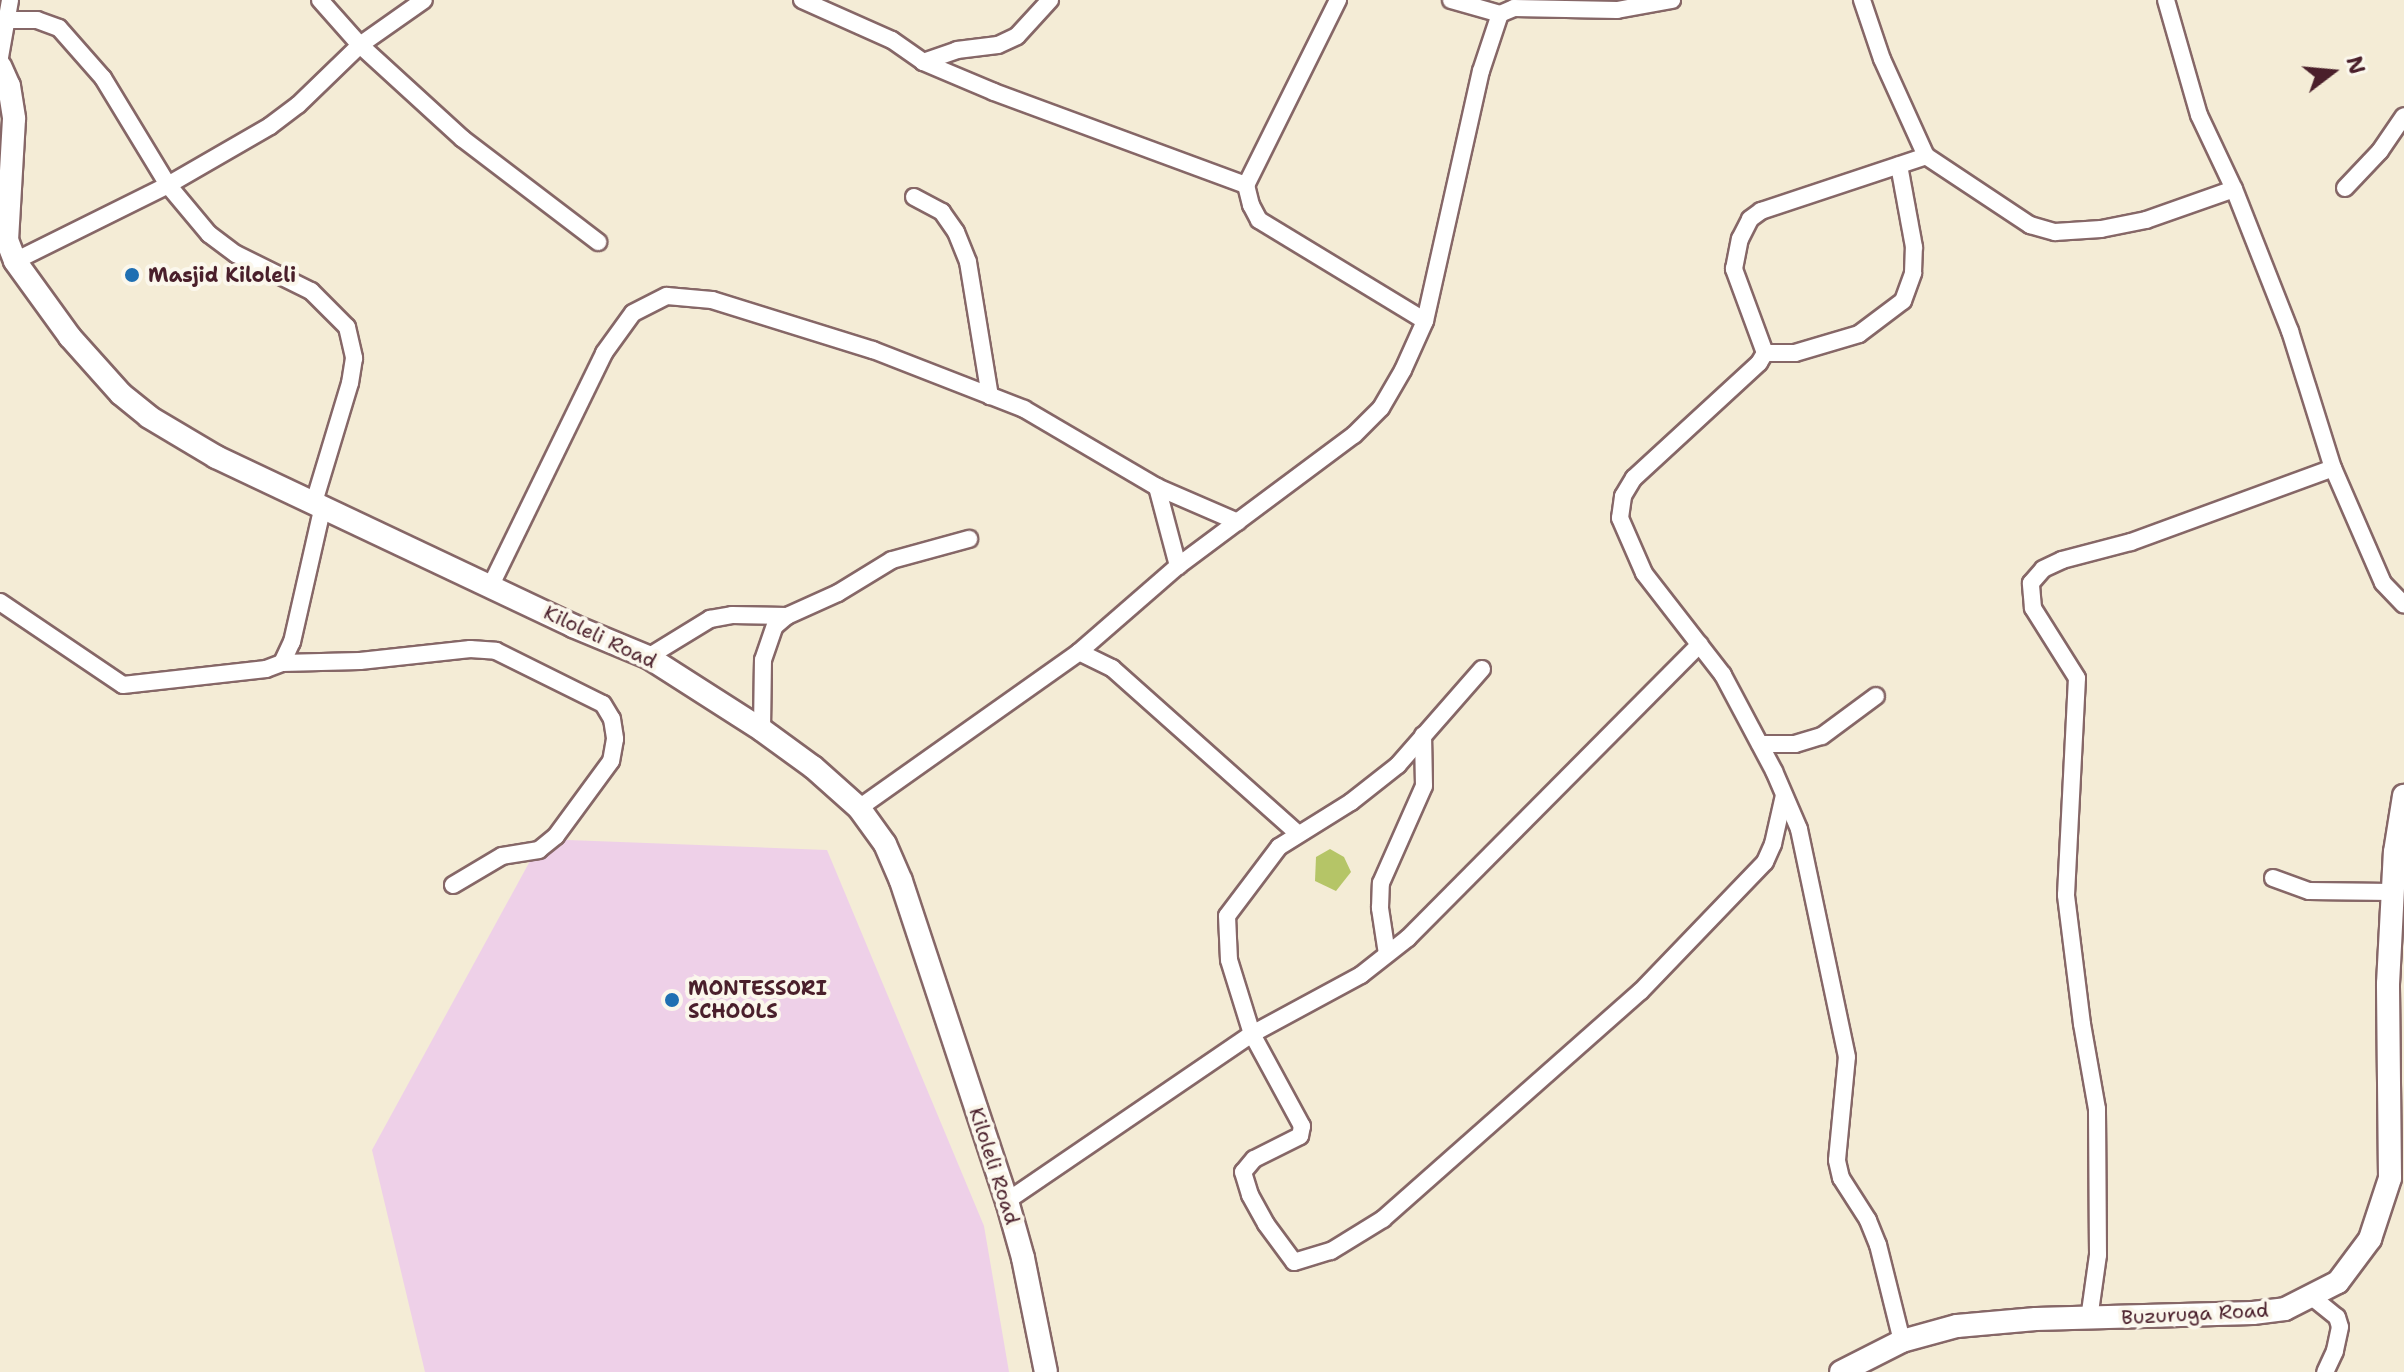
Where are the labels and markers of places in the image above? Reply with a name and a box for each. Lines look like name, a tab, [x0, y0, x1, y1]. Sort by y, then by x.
place label: Masjid Kiloleli	[148, 263, 296, 287]
marker: Masjid Kiloleli	[123, 266, 141, 284]
place label: MONTESSORI SCHOOLS	[688, 976, 827, 1023]
marker: MONTESSORI SCHOOLS	[663, 991, 681, 1009]

